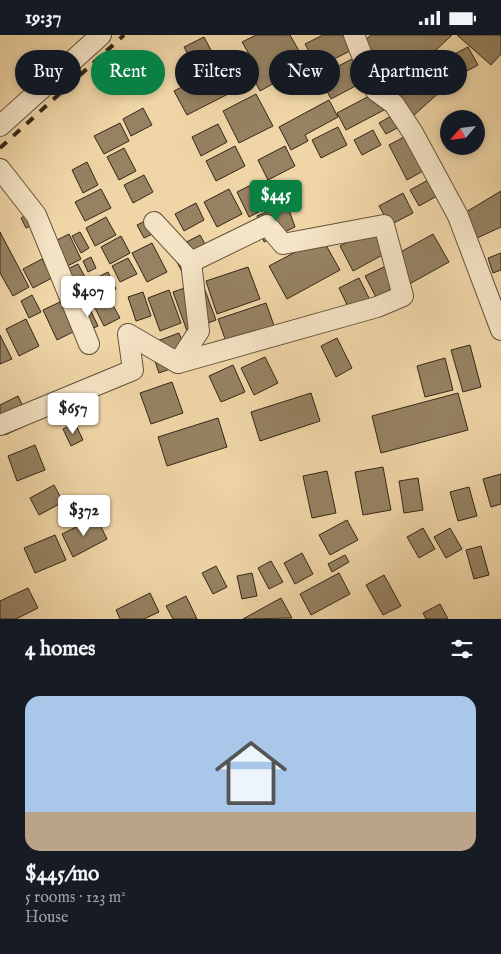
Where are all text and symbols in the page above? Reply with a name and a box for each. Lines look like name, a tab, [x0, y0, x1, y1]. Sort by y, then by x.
text: 19:37	[25, 6, 61, 30]
chip: Buy	[15, 50, 81, 95]
chip: Rent	[91, 50, 165, 95]
chip: Filters	[175, 50, 259, 95]
chip: New	[269, 50, 340, 95]
chip: Apartment	[350, 50, 467, 95]
north arrow	[440, 110, 485, 155]
map controls	[440, 110, 485, 155]
pin: $445	[246, 179, 306, 222]
text: $445	[261, 186, 291, 206]
pin: $407	[58, 275, 118, 318]
text: $407	[72, 282, 104, 302]
pin: $657	[43, 393, 103, 435]
text: $657	[59, 399, 87, 419]
pin: $372	[54, 495, 114, 537]
text: $372	[69, 501, 99, 521]
icon: filters	[448, 635, 476, 663]
text: 4 homes	[25, 636, 95, 663]
icon: home	[206, 728, 296, 818]
text: $445/mo	[25, 861, 99, 888]
text: 5 rooms · 123 m²	[25, 888, 126, 908]
text: House	[25, 908, 68, 928]

